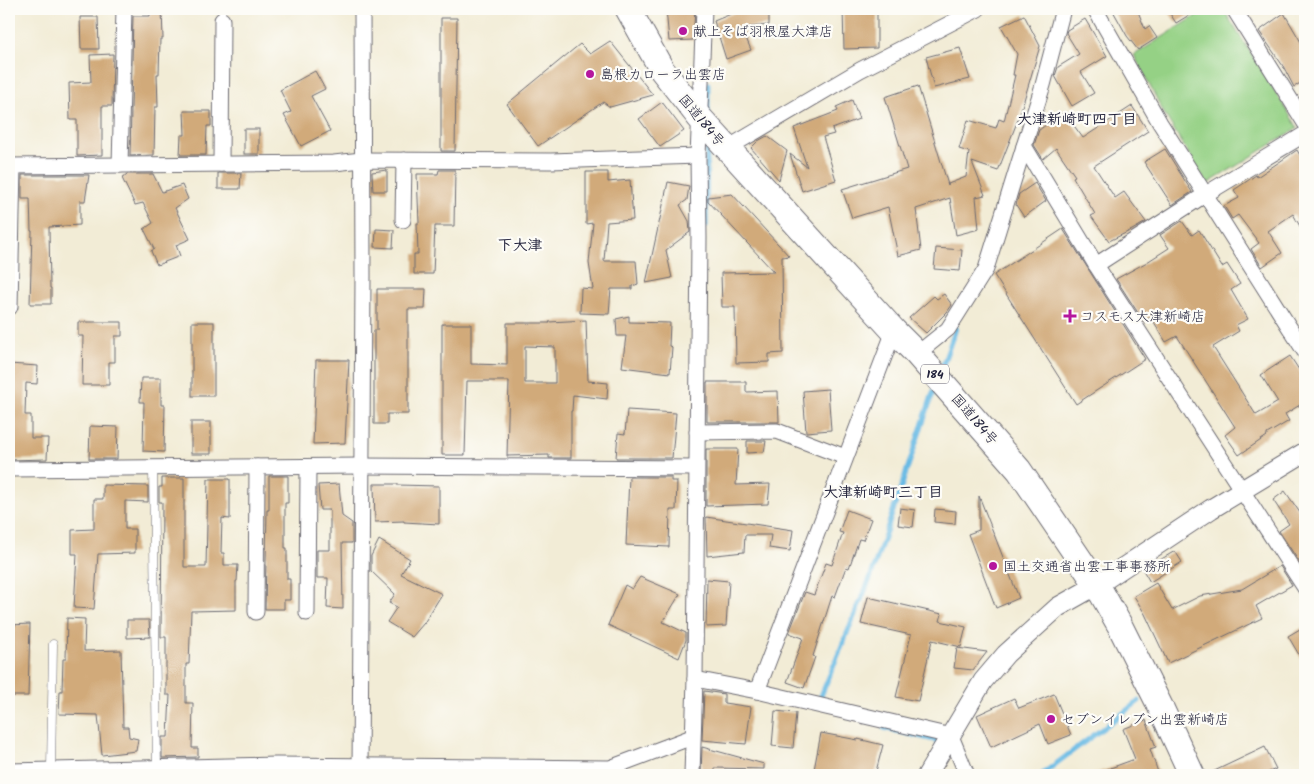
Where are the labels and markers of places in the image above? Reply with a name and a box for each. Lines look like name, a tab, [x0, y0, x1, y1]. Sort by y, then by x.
place label: 献上そば羽根屋大津店	[693, 21, 833, 43]
marker: 献上そば羽根屋大津店	[677, 25, 689, 37]
place label: 島根カローラ出雲店	[600, 64, 726, 86]
marker: 島根カローラ出雲店	[584, 68, 596, 80]
place label: コスモス大津新崎店	[1080, 306, 1205, 328]
marker: コスモス大津新崎店	[1064, 310, 1076, 322]
place label: 国土交通省出雲工事事務所	[1003, 556, 1171, 578]
marker: 国土交通省出雲工事事務所	[987, 560, 999, 572]
place label: セブンイレブン出雲新崎店	[1061, 709, 1229, 731]
marker: セブンイレブン出雲新崎店	[1045, 713, 1057, 725]

